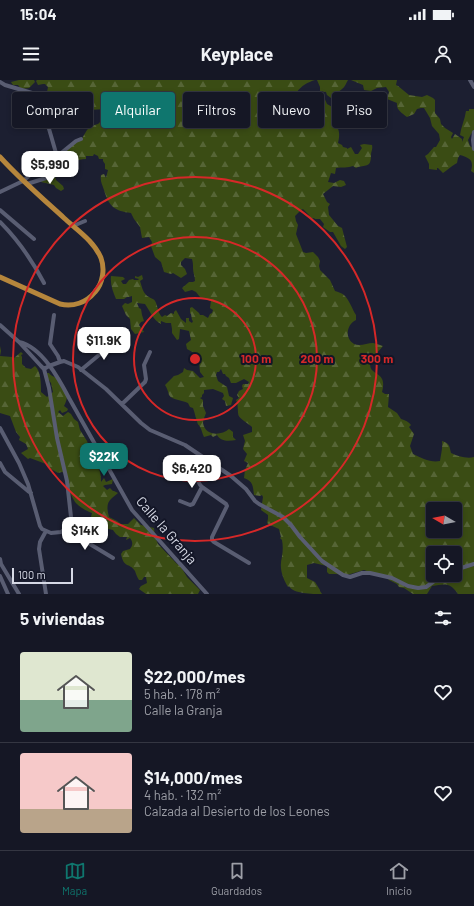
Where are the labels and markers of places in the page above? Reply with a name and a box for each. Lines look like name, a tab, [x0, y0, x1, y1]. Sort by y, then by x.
pin: $5,990	[17, 151, 83, 185]
pin: $11.9K	[71, 327, 137, 361]
centre of rings	[188, 352, 202, 366]
pin: $22K	[80, 443, 128, 477]
pin: $6,420	[159, 455, 225, 489]
pin: $14K	[61, 517, 109, 551]

